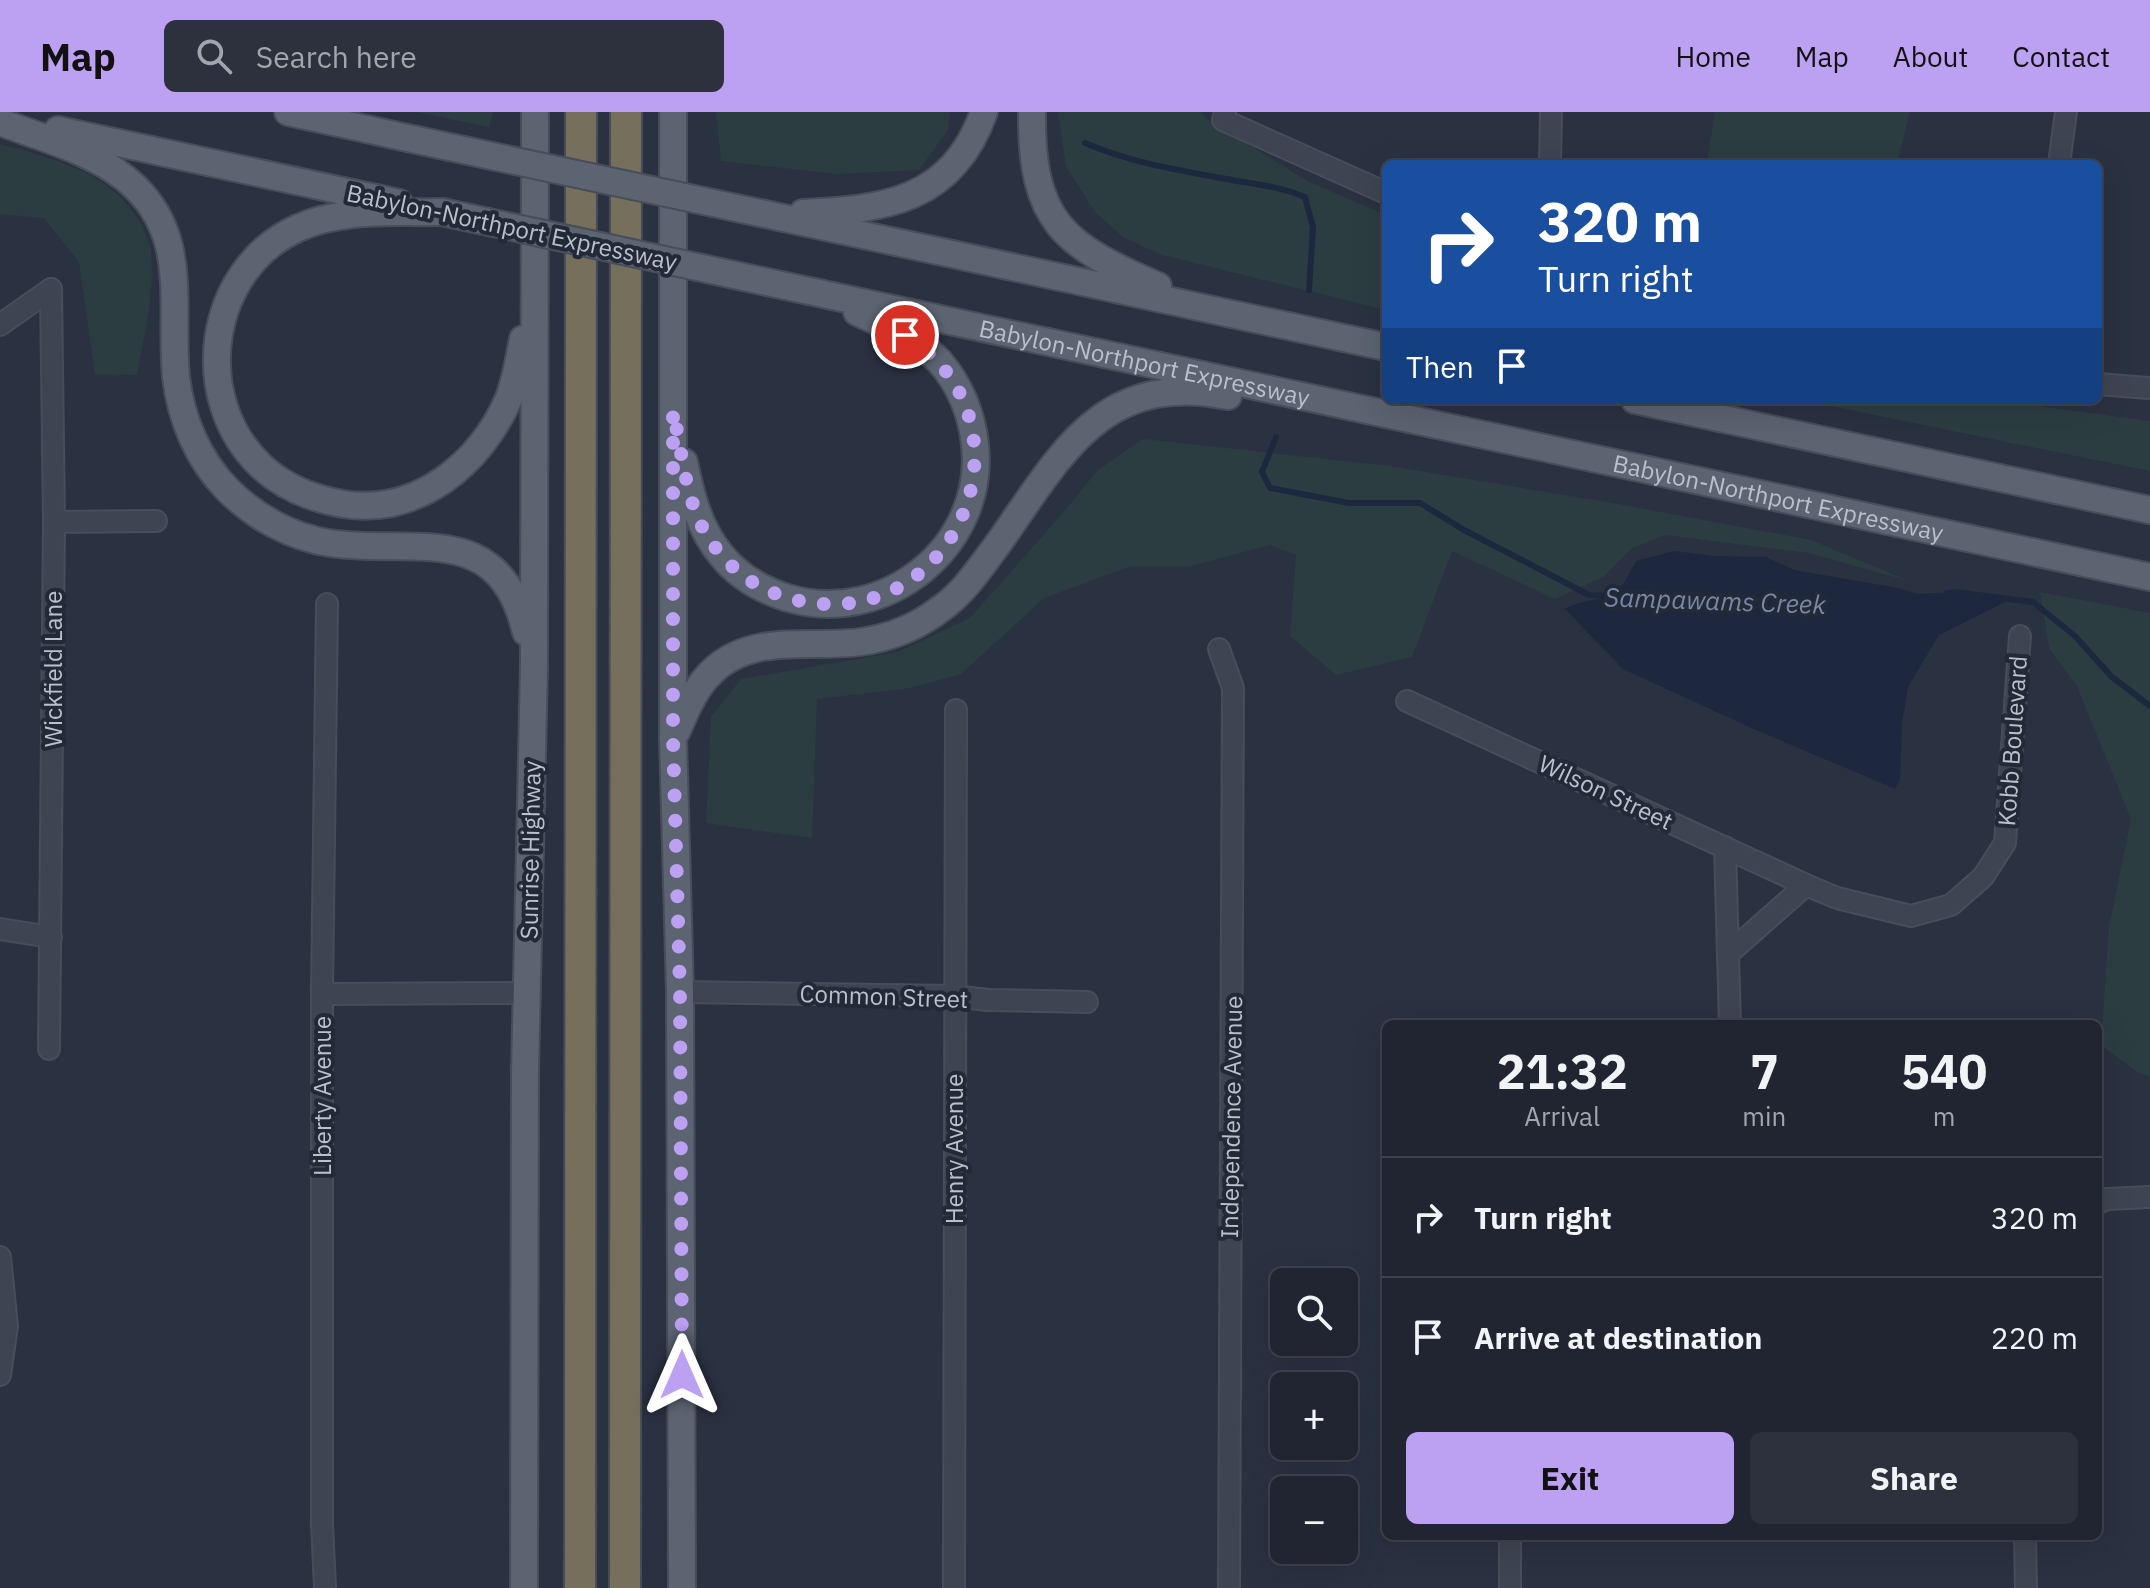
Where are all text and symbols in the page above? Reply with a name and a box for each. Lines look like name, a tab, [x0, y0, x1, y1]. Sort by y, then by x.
search box	[164, 20, 724, 92]
text: Map	[40, 32, 116, 81]
icon: search	[192, 34, 236, 78]
text: Search here	[256, 37, 417, 76]
text: Home	[1675, 38, 1751, 75]
text: Map	[1795, 38, 1849, 75]
text: About	[1893, 38, 1968, 75]
text: Contact	[2012, 38, 2110, 75]
street label: Babylon-Northport Expressway	[344, 176, 680, 278]
text: 320 m	[1538, 185, 1702, 257]
icon: right	[1406, 192, 1510, 296]
text: Turn right	[1538, 255, 1694, 302]
pin	[871, 301, 939, 369]
street label: Babylon-Northport Expressway	[976, 312, 1313, 413]
icon: arrive	[883, 313, 927, 357]
icon: arrive	[1490, 344, 1534, 388]
text: Then	[1406, 347, 1474, 386]
street label: Babylon-Northport Expressway	[1610, 447, 1947, 549]
water label: Sampawams Creek	[1604, 579, 1827, 621]
street label: Wickfield Lane	[37, 591, 69, 747]
street label: Kobb Boulevard	[1990, 655, 2034, 827]
street label: Wilson Street	[1534, 747, 1678, 837]
street label: Sunrise Highway	[512, 760, 548, 940]
street label: Common Street	[799, 977, 969, 1015]
street label: Independence Avenue	[1213, 995, 1249, 1239]
street label: Liberty Avenue	[306, 1016, 338, 1176]
text: 21:32	[1497, 1040, 1628, 1102]
text: 7	[1750, 1040, 1779, 1102]
text: 540	[1901, 1040, 1987, 1102]
street label: Henry Avenue	[938, 1074, 970, 1224]
text: Arrival	[1524, 1099, 1600, 1133]
text: min	[1742, 1099, 1786, 1133]
text: m	[1933, 1099, 1955, 1133]
icon: right	[1406, 1195, 1450, 1239]
text: Turn right	[1474, 1198, 1612, 1237]
text: 320 m	[1991, 1198, 2078, 1237]
map controls	[1270, 1268, 1358, 1564]
button: search	[1270, 1268, 1358, 1356]
icon: arrive	[1406, 1315, 1450, 1359]
text: Arrive at destination	[1474, 1318, 1762, 1357]
text: 220 m	[1991, 1318, 2078, 1357]
position arrow	[640, 1333, 724, 1417]
button: +	[1270, 1372, 1358, 1460]
button: Exit	[1406, 1432, 1734, 1524]
button: Share	[1750, 1432, 2078, 1524]
button: −	[1270, 1476, 1358, 1564]

